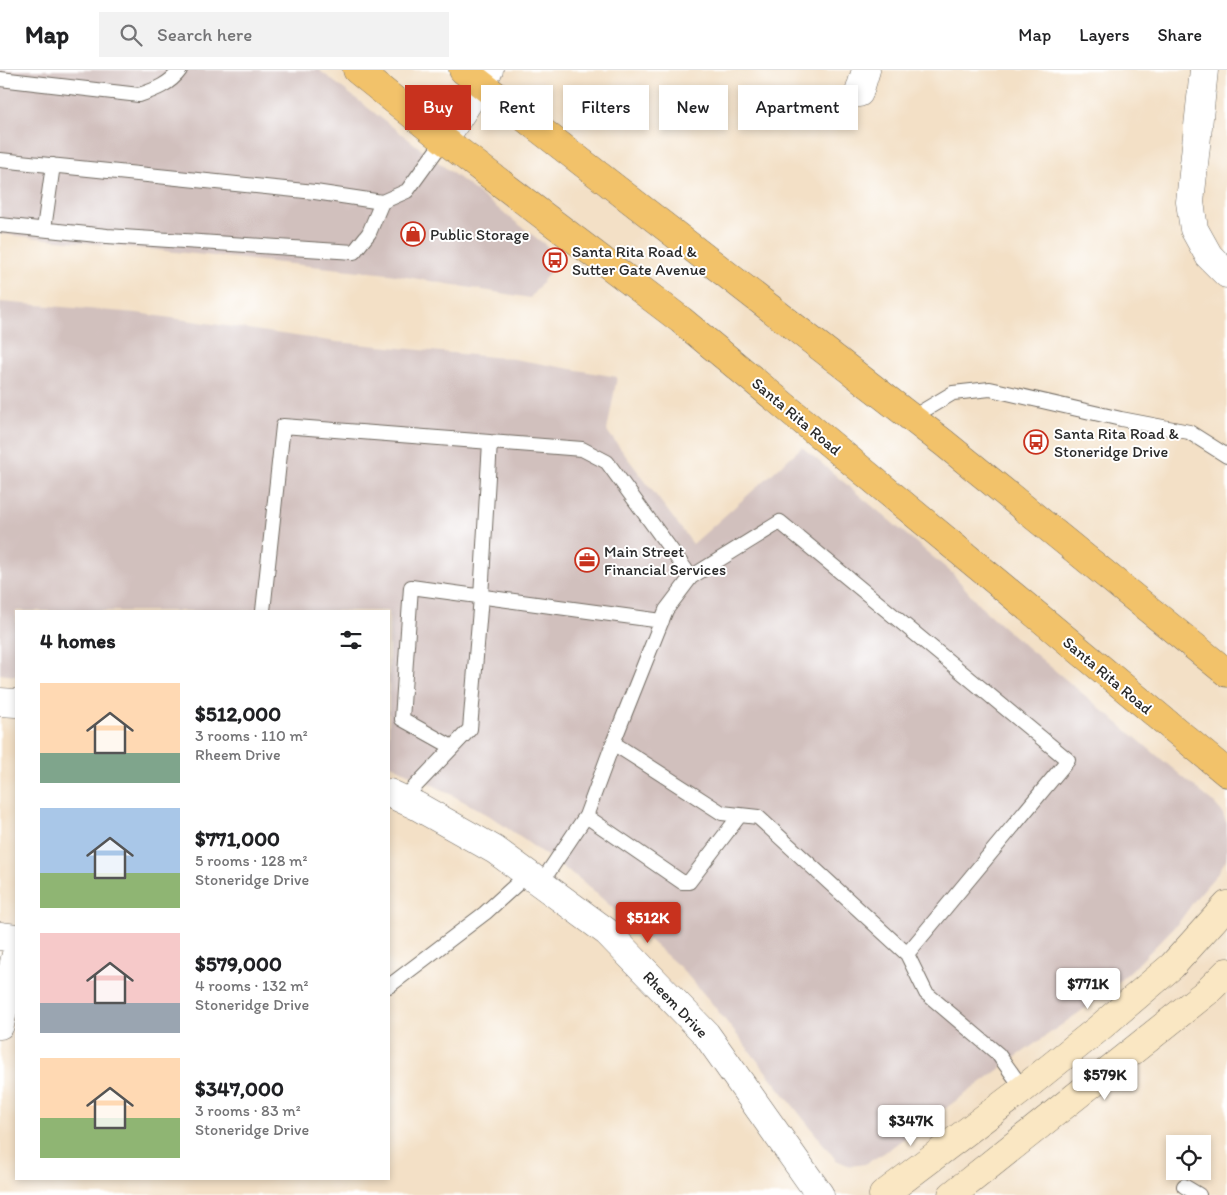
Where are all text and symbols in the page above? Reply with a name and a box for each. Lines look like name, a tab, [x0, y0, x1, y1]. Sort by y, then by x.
search box	[99, 12, 449, 57]
text: Map	[25, 20, 69, 49]
icon: search	[117, 21, 145, 49]
text: Search here	[157, 23, 252, 46]
text: Map	[1018, 24, 1051, 46]
text: Layers	[1079, 24, 1129, 46]
text: Share	[1157, 24, 1202, 46]
chip: Buy	[405, 85, 471, 130]
chip: Rent	[481, 85, 553, 130]
chip: Filters	[563, 85, 649, 130]
chip: New	[659, 85, 728, 130]
chip: Apartment	[738, 85, 858, 130]
shop icon: Public Storage	[400, 221, 426, 247]
place label: Public Storage	[430, 225, 529, 244]
place label: Santa Rita Road & Sutter Gate Avenue	[572, 242, 706, 279]
bus stop icon: Santa Rita Road & Sutter Gate Avenue	[542, 247, 568, 273]
street label: Santa Rita Road	[748, 373, 845, 459]
place label: Santa Rita Road & Stoneridge Drive	[1054, 424, 1179, 461]
bus stop icon: Santa Rita Road & Stoneridge Drive	[1023, 429, 1049, 455]
place label: Main Street Financial Services	[604, 542, 726, 579]
office icon: Main Street Financial Services	[574, 547, 600, 573]
icon: filters	[337, 626, 365, 654]
text: 4 homes	[40, 628, 116, 653]
street label: Santa Rita Road	[1059, 632, 1156, 718]
text: $512,000	[195, 701, 281, 726]
icon: home	[80, 703, 140, 763]
text: 3 rooms · 110 m²	[195, 726, 308, 745]
text: Rheem Drive	[195, 745, 281, 764]
text: $771,000	[195, 826, 280, 851]
icon: home	[80, 828, 140, 888]
text: 5 rooms · 128 m²	[195, 851, 307, 870]
text: Stoneridge Drive	[195, 870, 309, 889]
pin: $512K	[613, 902, 683, 944]
text: $512K	[627, 908, 669, 927]
text: $579,000	[195, 951, 282, 976]
icon: home	[80, 953, 140, 1013]
street label: Rheem Drive	[639, 967, 712, 1042]
pin: $771K	[1053, 968, 1123, 1010]
text: $771K	[1067, 974, 1109, 993]
text: 4 rooms · 132 m²	[195, 976, 309, 995]
text: Stoneridge Drive	[195, 995, 309, 1014]
pin: $579K	[1070, 1058, 1140, 1101]
text: $579K	[1083, 1065, 1127, 1084]
text: $347,000	[195, 1076, 284, 1101]
icon: home	[80, 1078, 140, 1138]
text: 3 rooms · 83 m²	[195, 1101, 301, 1120]
pin: $347K	[876, 1104, 946, 1147]
text: $347K	[889, 1111, 933, 1130]
text: Stoneridge Drive	[195, 1120, 309, 1139]
map controls	[1166, 1135, 1211, 1180]
button: locate	[1166, 1135, 1211, 1180]

